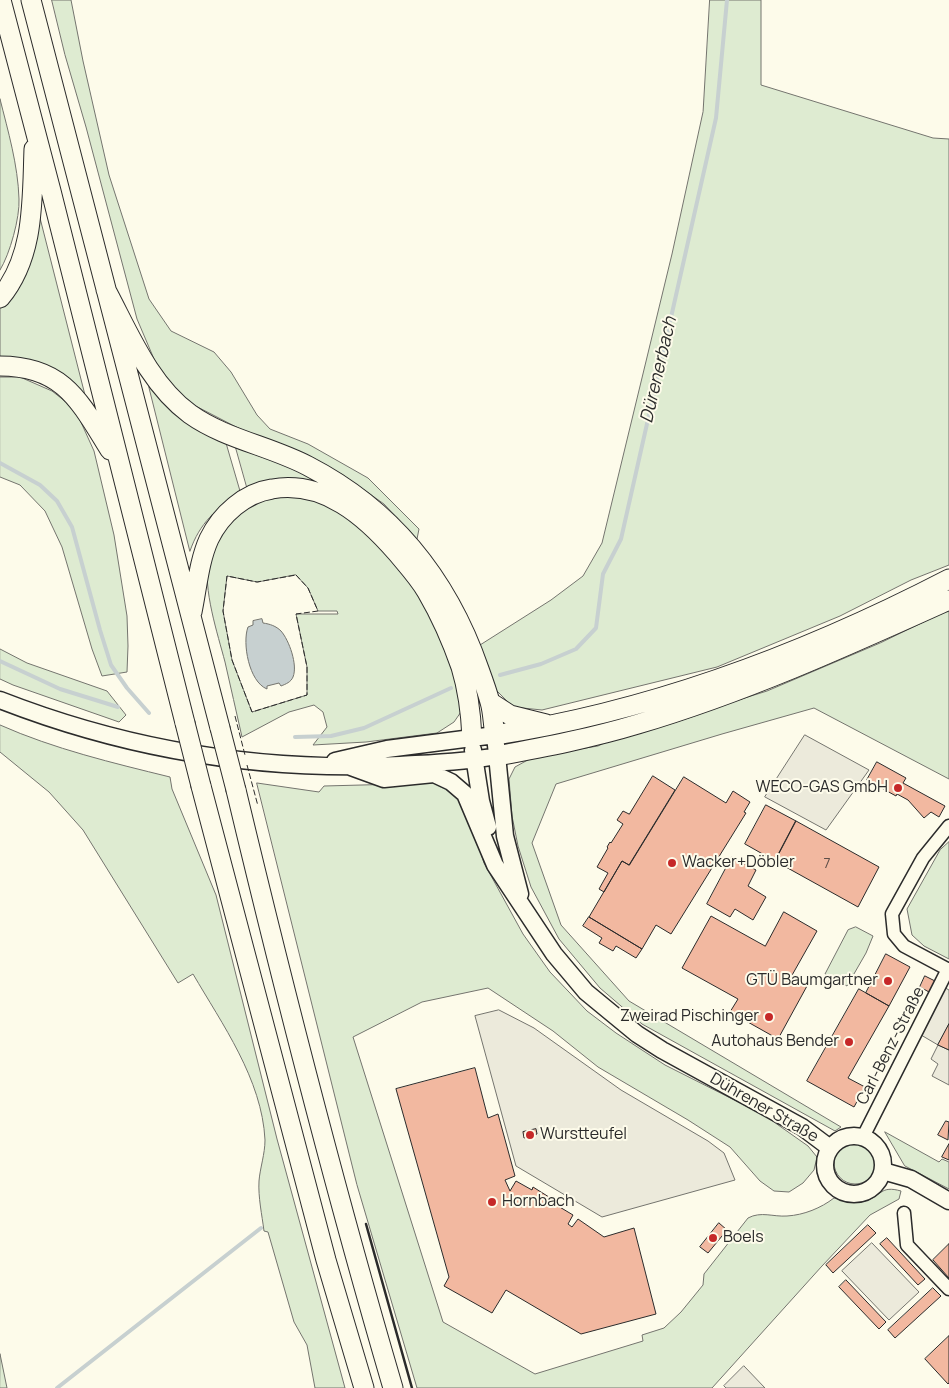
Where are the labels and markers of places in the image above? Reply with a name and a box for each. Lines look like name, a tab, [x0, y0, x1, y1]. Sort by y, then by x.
place label: WECO-GAS GmbH	[755, 778, 888, 798]
marker: WECO-GAS GmbH	[892, 782, 904, 794]
place label: Wacker+Döbler	[682, 853, 795, 873]
marker: Wacker+Döbler	[666, 857, 678, 869]
place label: GTÜ Baumgartner	[746, 971, 878, 991]
marker: GTÜ Baumgartner	[882, 975, 894, 987]
place label: Zweirad Pischinger	[620, 1007, 759, 1027]
marker: Zweirad Pischinger	[763, 1011, 775, 1023]
place label: Autohaus Bender	[711, 1032, 839, 1052]
marker: Autohaus Bender	[843, 1036, 855, 1048]
place label: Wurstteufel	[540, 1125, 627, 1145]
marker: Wurstteufel	[524, 1129, 536, 1141]
place label: Hornbach	[502, 1192, 574, 1212]
marker: Hornbach	[486, 1196, 498, 1208]
place label: Boels	[723, 1228, 764, 1248]
marker: Boels	[707, 1232, 719, 1244]

